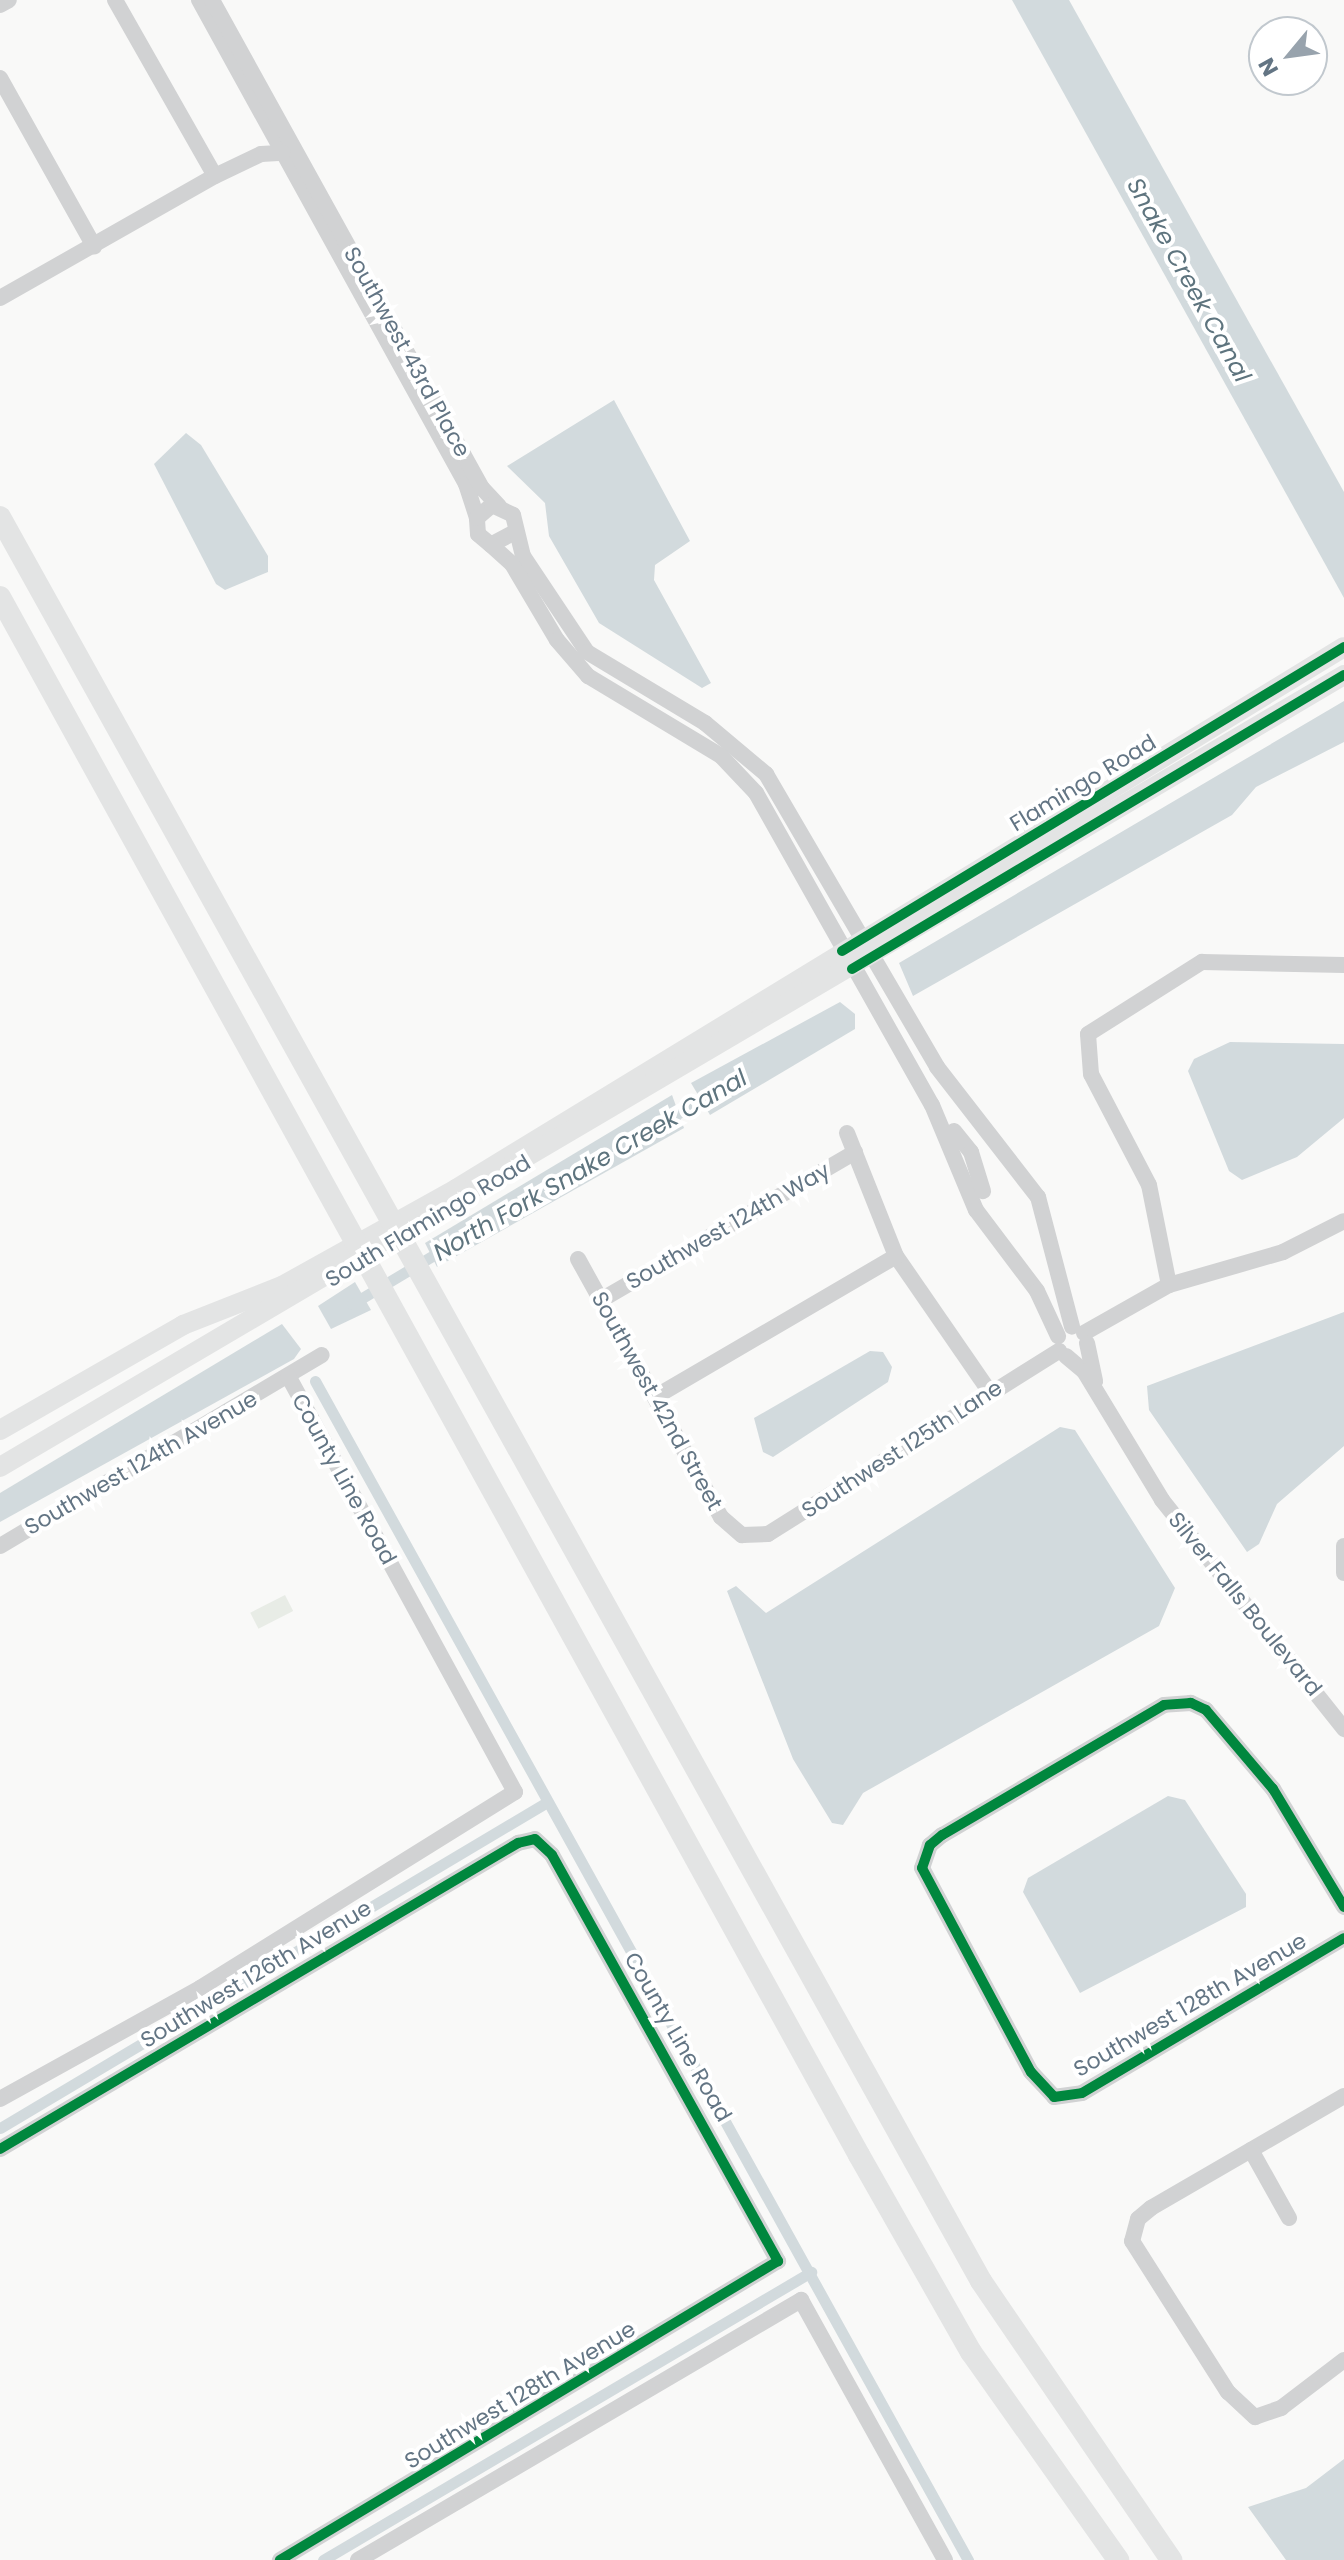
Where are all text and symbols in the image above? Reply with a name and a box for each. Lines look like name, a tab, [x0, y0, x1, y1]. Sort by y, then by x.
north arrow	[1248, 16, 1328, 96]
text: N	[1251, 52, 1286, 82]
water label: Snake Creek Canal	[1121, 173, 1257, 387]
street label: Southwest 43rd Place	[338, 242, 476, 462]
street label: Flamingo Road	[1005, 729, 1161, 837]
water label: North Fork Snake Creek Canal	[428, 1063, 752, 1267]
street label: South Flamingo Road	[321, 1149, 535, 1293]
street label: Southwest 124th Way	[622, 1157, 834, 1295]
street label: Southwest 42nd Street	[586, 1287, 728, 1515]
street label: Southwest 125th Lane	[797, 1374, 1007, 1524]
street label: Southwest 124th Avenue	[20, 1385, 262, 1541]
street label: County Line Road	[286, 1389, 402, 1569]
street label: Silver Falls Boulevard	[1163, 1507, 1327, 1701]
street label: Southwest 126th Avenue	[136, 1895, 376, 2053]
street label: Southwest 128th Avenue	[1069, 1927, 1311, 2083]
street label: County Line Road	[619, 1948, 737, 2126]
street label: Southwest 128th Avenue	[400, 2316, 640, 2474]

